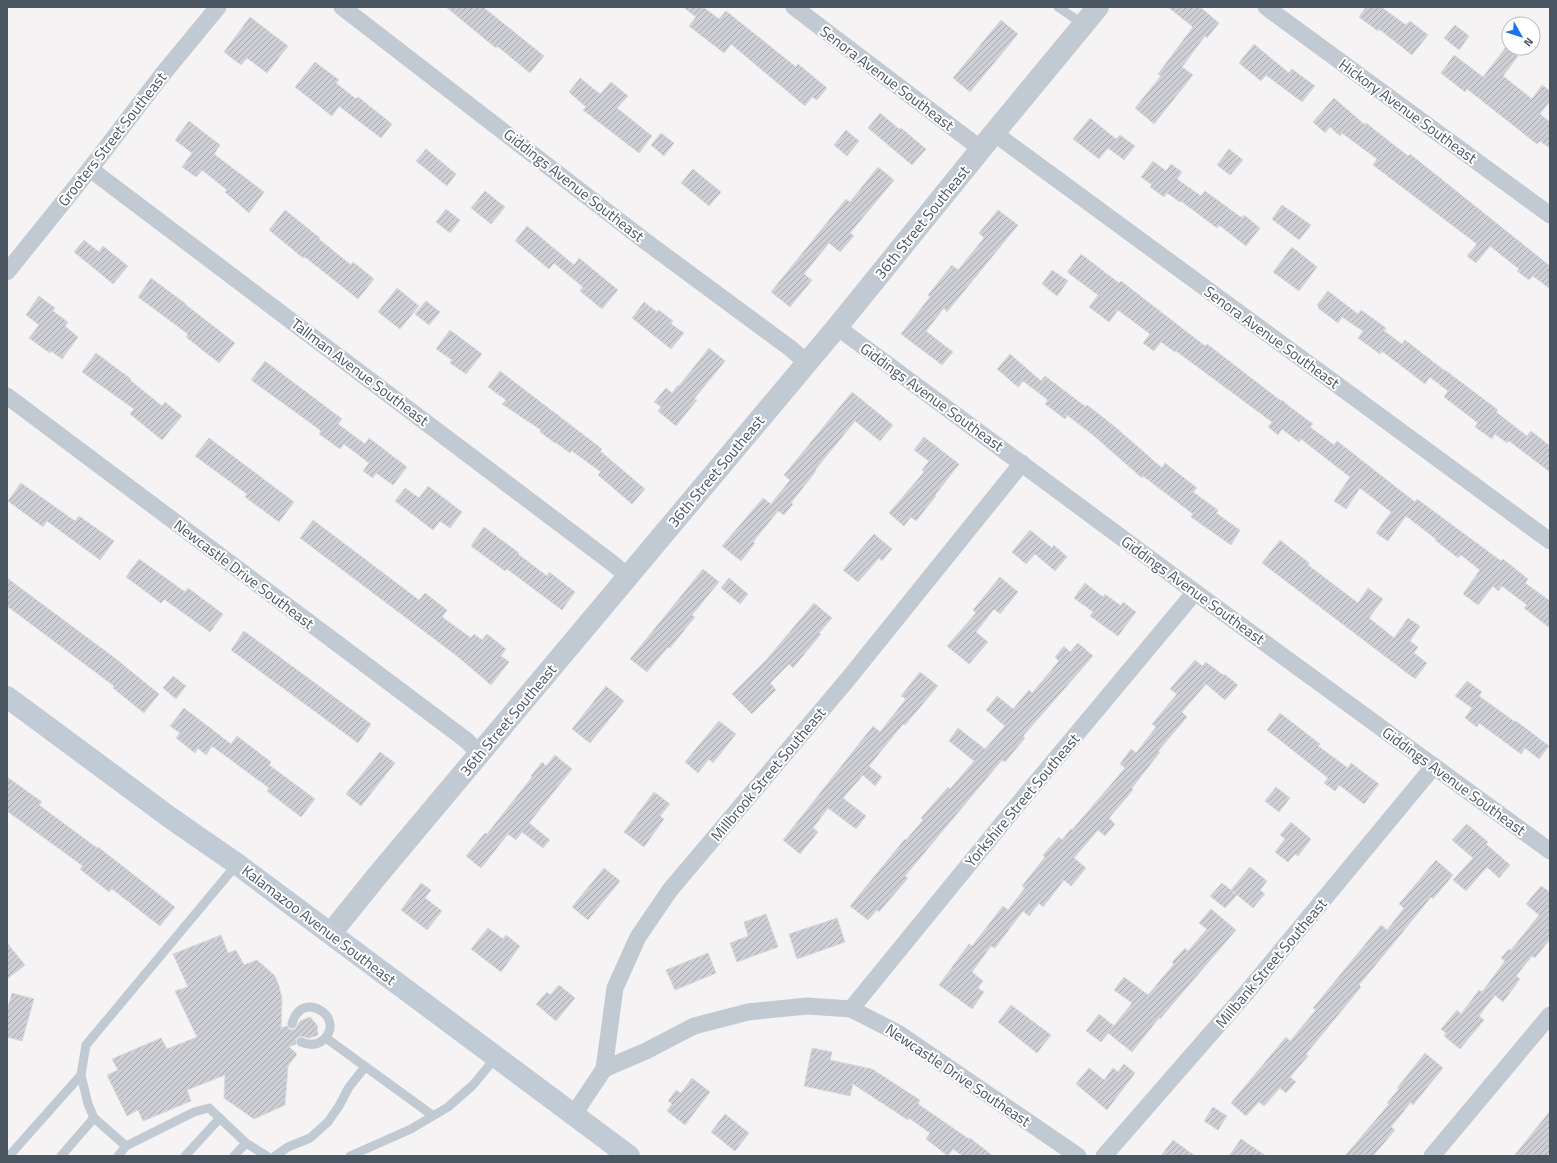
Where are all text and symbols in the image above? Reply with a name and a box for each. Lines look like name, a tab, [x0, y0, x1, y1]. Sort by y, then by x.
north arrow	[1501, 16, 1541, 56]
street label: Senora Avenue Southeast	[815, 20, 959, 137]
text: N	[1520, 34, 1537, 50]
street label: Hickory Avenue Southeast	[1334, 53, 1482, 169]
street label: Grooters Street Southeast	[52, 66, 172, 211]
street label: Giddings Avenue Southeast	[499, 123, 650, 248]
street label: 36th Street Southeast	[869, 160, 975, 284]
street label: Senora Avenue Southeast	[1199, 280, 1345, 395]
street label: Tallman Avenue Southeast	[286, 312, 434, 432]
street label: Giddings Avenue Southeast	[855, 337, 1009, 457]
street label: 36th Street Southeast	[662, 409, 770, 532]
street label: Newcastle Drive Southeast	[169, 514, 320, 635]
street label: Giddings Avenue Southeast	[1116, 530, 1270, 650]
street label: 36th Street Southeast	[454, 658, 562, 781]
street label: Millbrook Street Southeast	[705, 701, 831, 846]
street label: Giddings Avenue Southeast	[1377, 721, 1531, 841]
street label: Yorkshire Street Southeast	[959, 728, 1085, 872]
street label: Kalamazoo Avenue Southeast	[237, 859, 402, 991]
street label: Millbank Street Southeast	[1210, 892, 1333, 1033]
street label: Newcastle Drive Southeast	[881, 1018, 1036, 1133]

